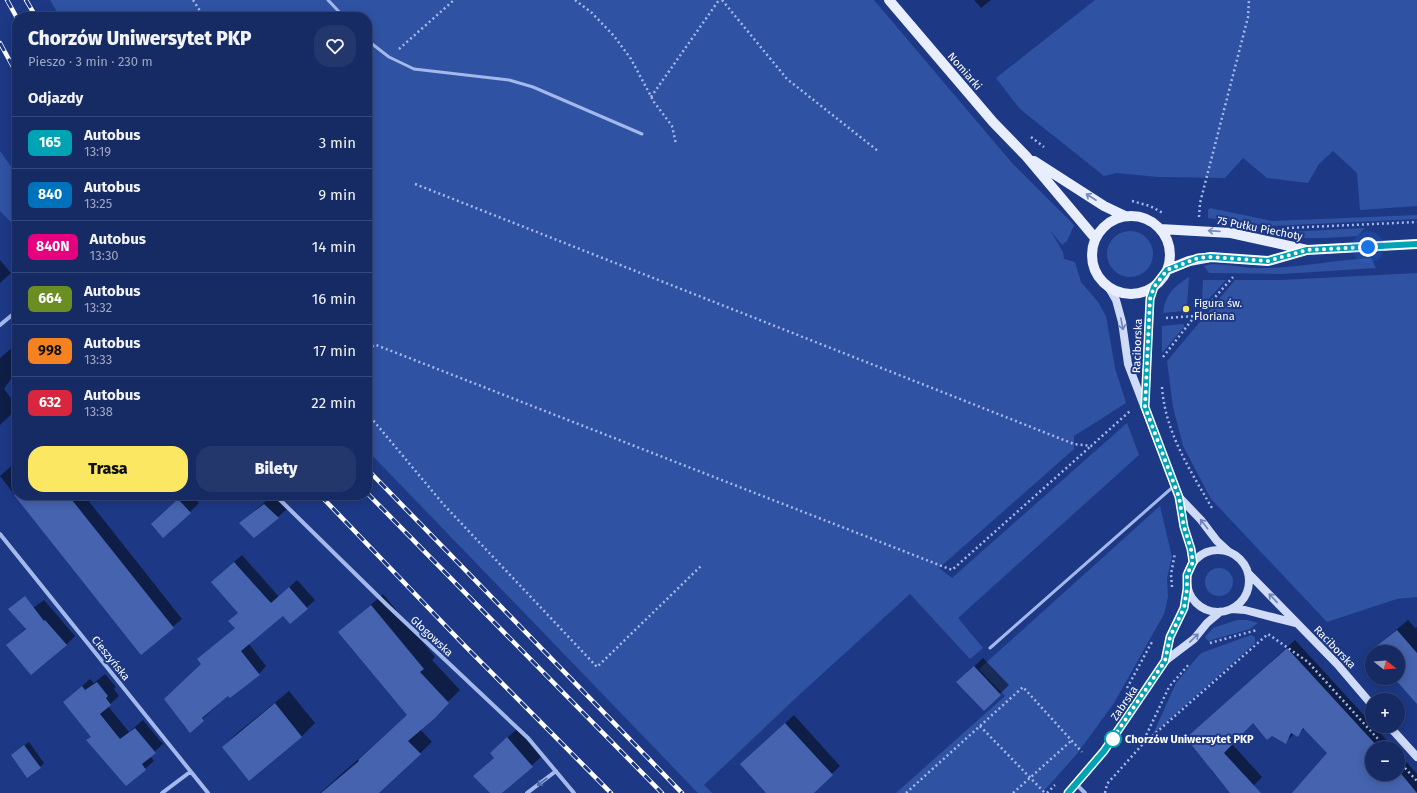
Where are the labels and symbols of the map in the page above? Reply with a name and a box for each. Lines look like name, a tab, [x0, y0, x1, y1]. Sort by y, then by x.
street label: Nomiarki	[945, 50, 984, 93]
one-way arrow	[1085, 193, 1096, 202]
street label: 75 Pułku Piechoty	[1216, 214, 1304, 243]
one-way arrow	[1208, 228, 1221, 235]
your location	[1358, 237, 1378, 257]
place label: Figura św. Floriana	[1194, 297, 1243, 323]
marker: Figura św. Floriana	[1181, 304, 1191, 314]
one-way arrow	[1119, 317, 1127, 330]
street label: Raciborska	[1130, 319, 1145, 373]
one-way arrow	[1200, 519, 1208, 530]
one-way arrow	[1268, 593, 1278, 603]
street label: Głogowska	[408, 613, 456, 659]
street label: Raciborska	[1311, 623, 1358, 671]
street label: Cieszyńska	[89, 633, 133, 683]
one-way arrow	[1189, 633, 1199, 643]
north arrow	[1365, 645, 1405, 685]
street label: Zabrska	[1108, 684, 1141, 723]
marker: Chorzów Uniwersytet PKP	[1104, 730, 1122, 748]
place label: Chorzów Uniwersytet PKP	[1125, 733, 1254, 746]
one-way arrow	[536, 778, 547, 786]

